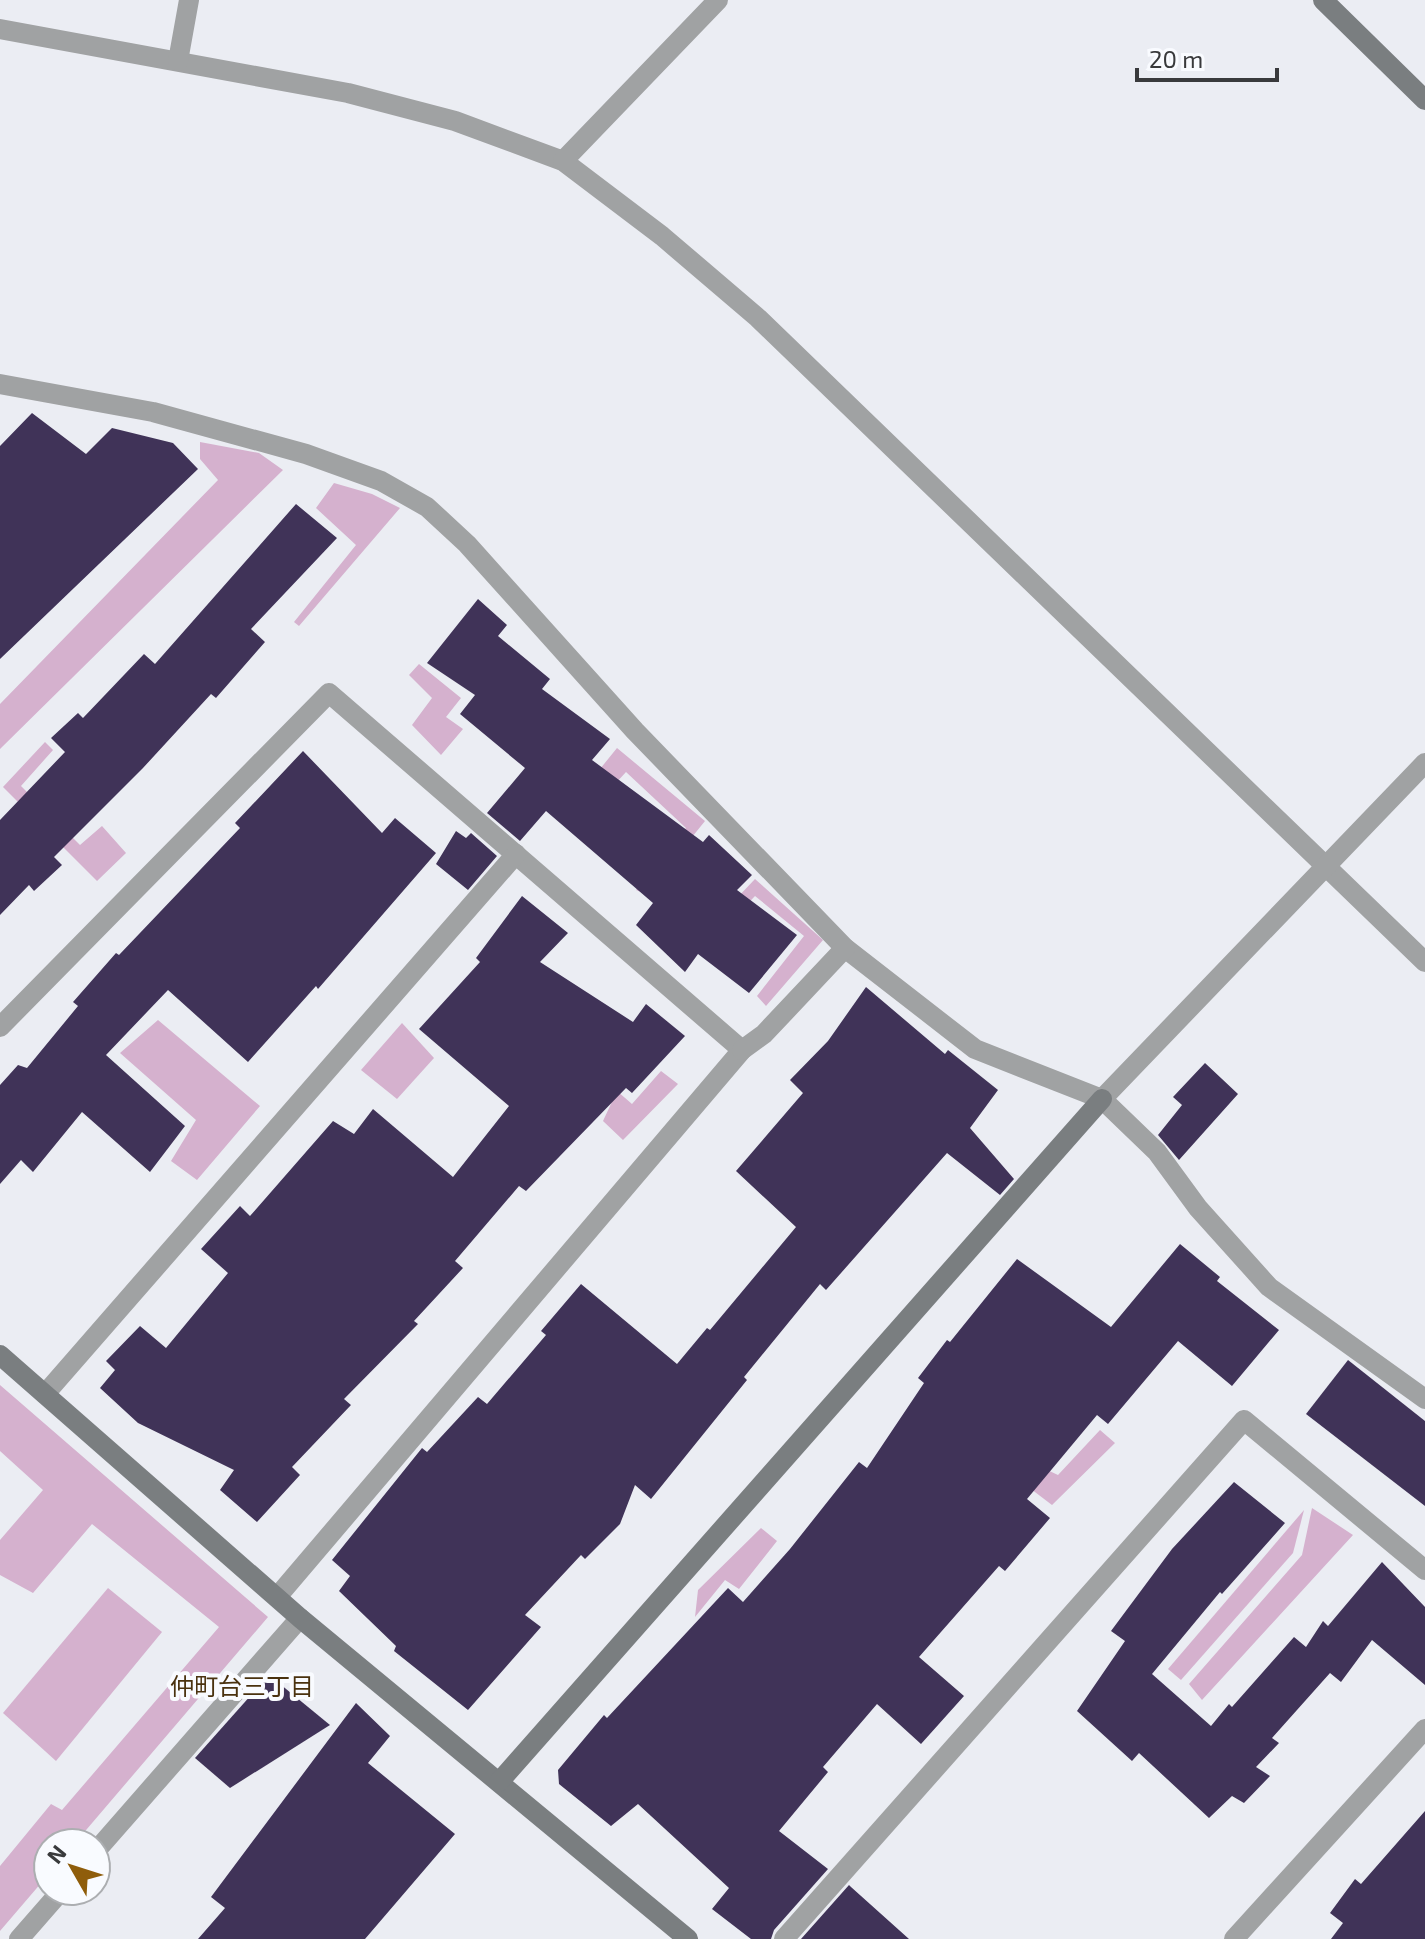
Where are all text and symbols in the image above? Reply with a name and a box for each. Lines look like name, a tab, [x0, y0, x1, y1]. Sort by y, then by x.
scale bar	[1137, 32, 1277, 82]
text: 20 m	[1149, 44, 1203, 73]
district label: 仲町台三丁目	[170, 1671, 314, 1700]
north arrow	[32, 1827, 112, 1907]
text: N	[41, 1839, 71, 1868]

